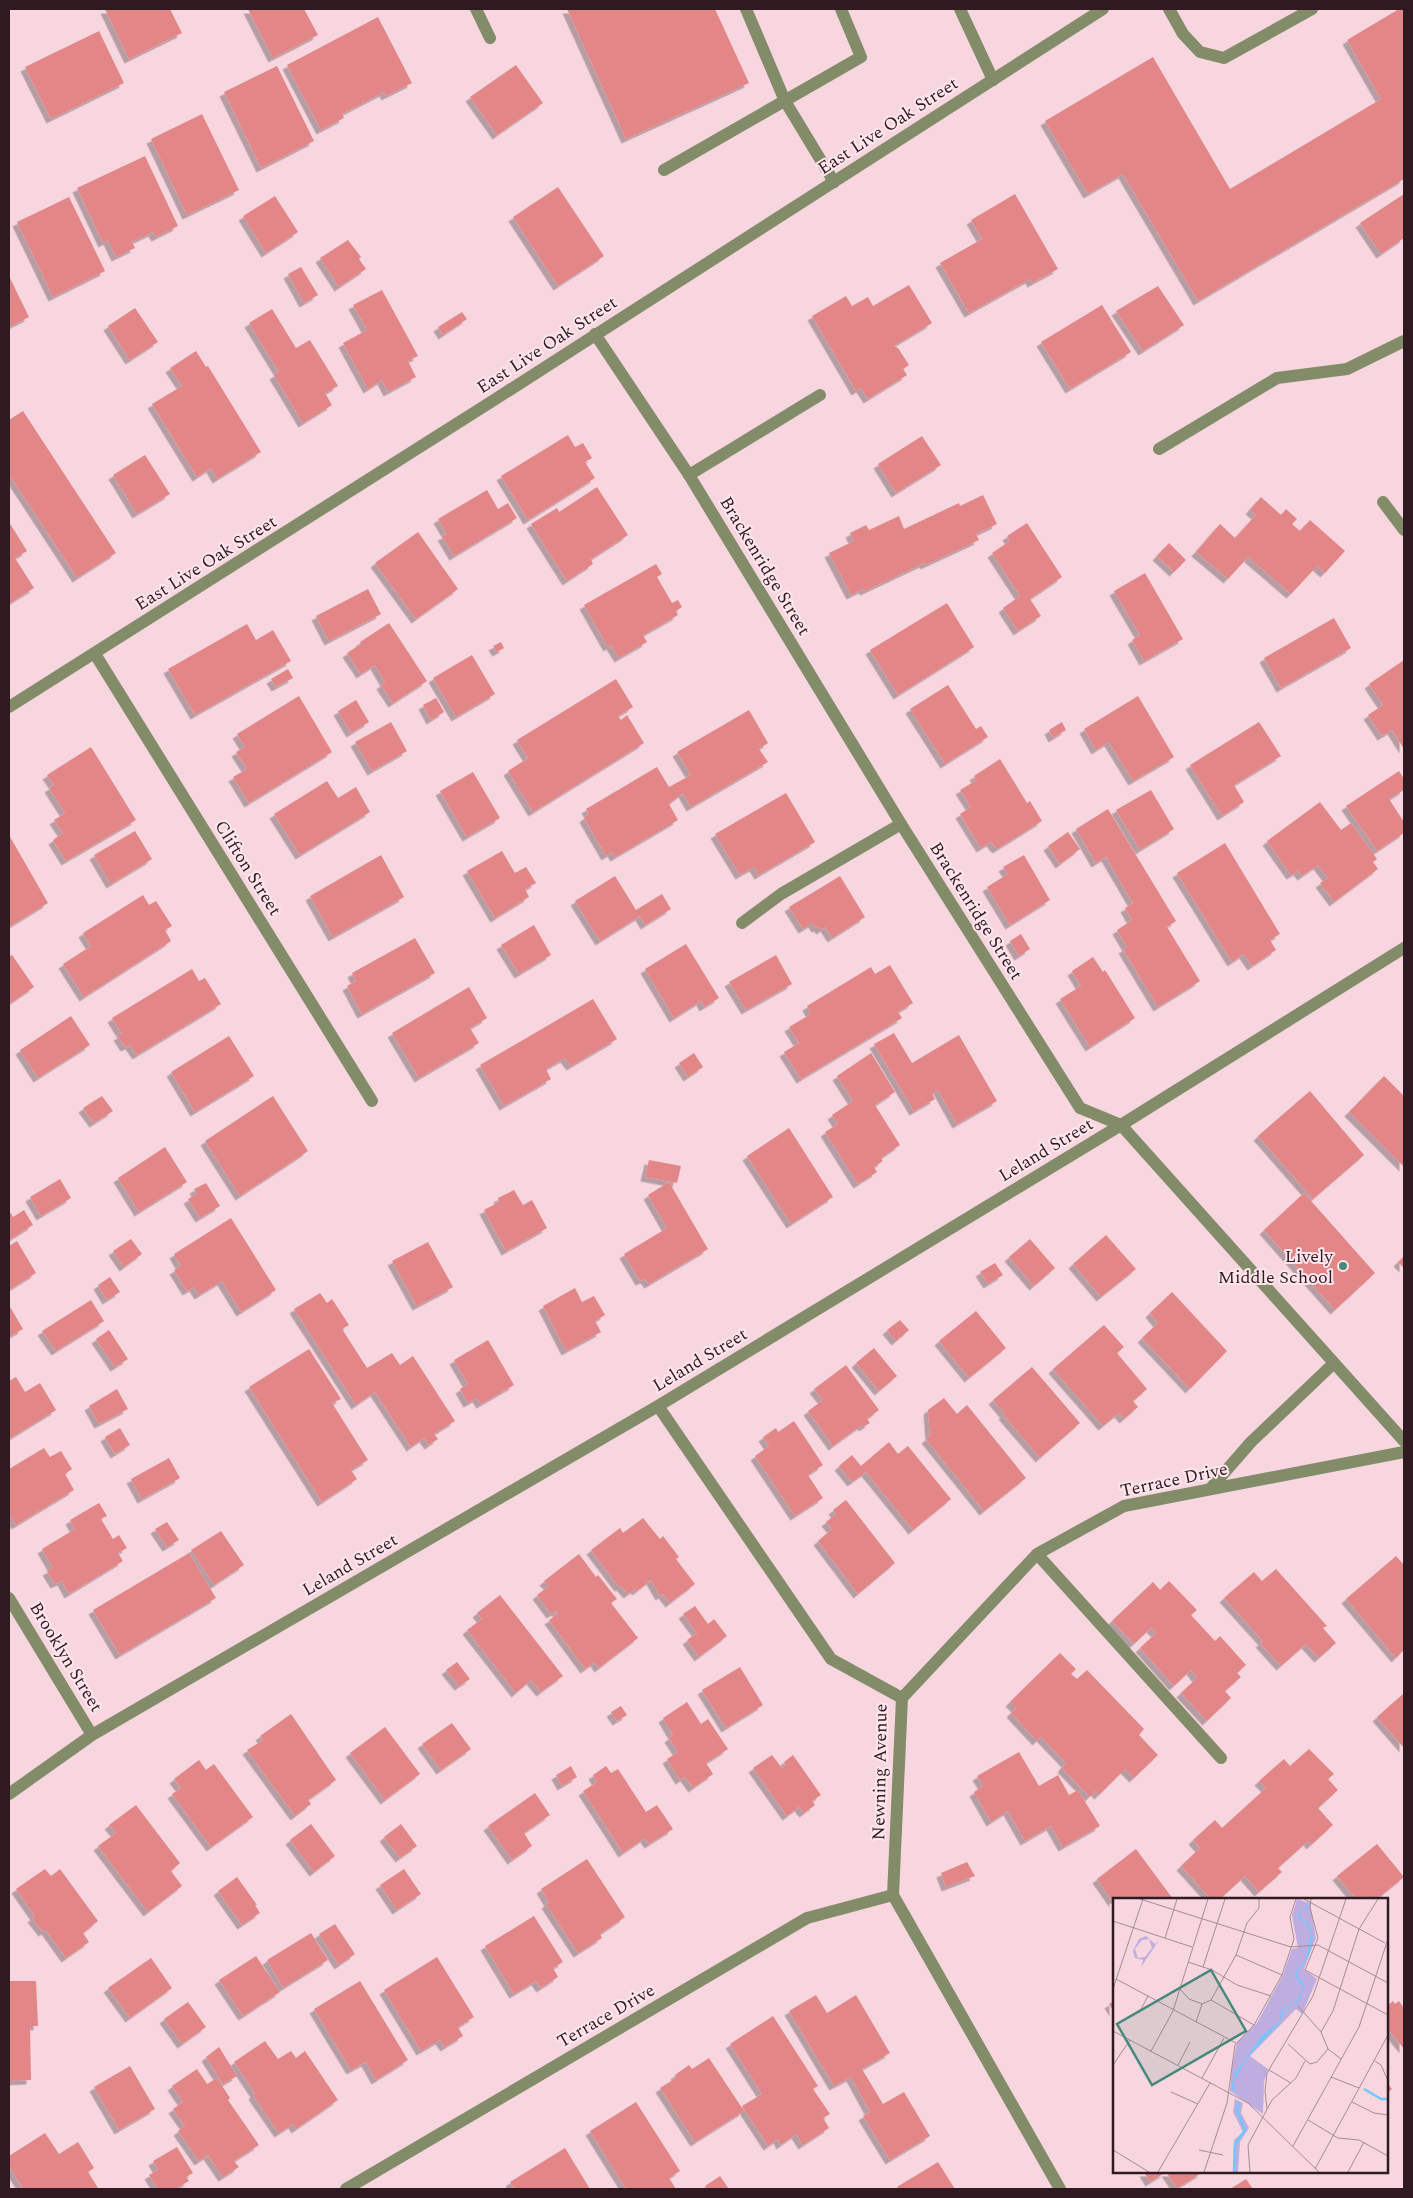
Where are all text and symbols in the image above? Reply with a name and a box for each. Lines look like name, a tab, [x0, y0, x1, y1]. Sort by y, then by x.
street label: East Live Oak Street	[812, 70, 964, 182]
street label: East Live Oak Street	[471, 289, 623, 401]
street label: Brackenridge Street	[713, 491, 817, 641]
street label: East Live Oak Street	[130, 508, 282, 618]
street label: Clifton Street	[208, 815, 288, 921]
street label: Brackenridge Street	[923, 837, 1029, 985]
street label: Leland Street	[993, 1111, 1099, 1189]
place label: Lively Middle School	[1218, 1243, 1334, 1291]
marker: Lively Middle School	[1337, 1260, 1349, 1272]
street label: Leland Street	[647, 1321, 753, 1399]
street label: Terrace Drive	[1118, 1455, 1230, 1505]
street label: Leland Street	[297, 1527, 403, 1603]
street label: Brooklyn Street	[22, 1597, 110, 1717]
street label: Newning Avenue	[865, 1703, 895, 1841]
inset map	[1113, 1898, 1388, 2173]
street label: Terrace Drive	[552, 1977, 660, 2055]

